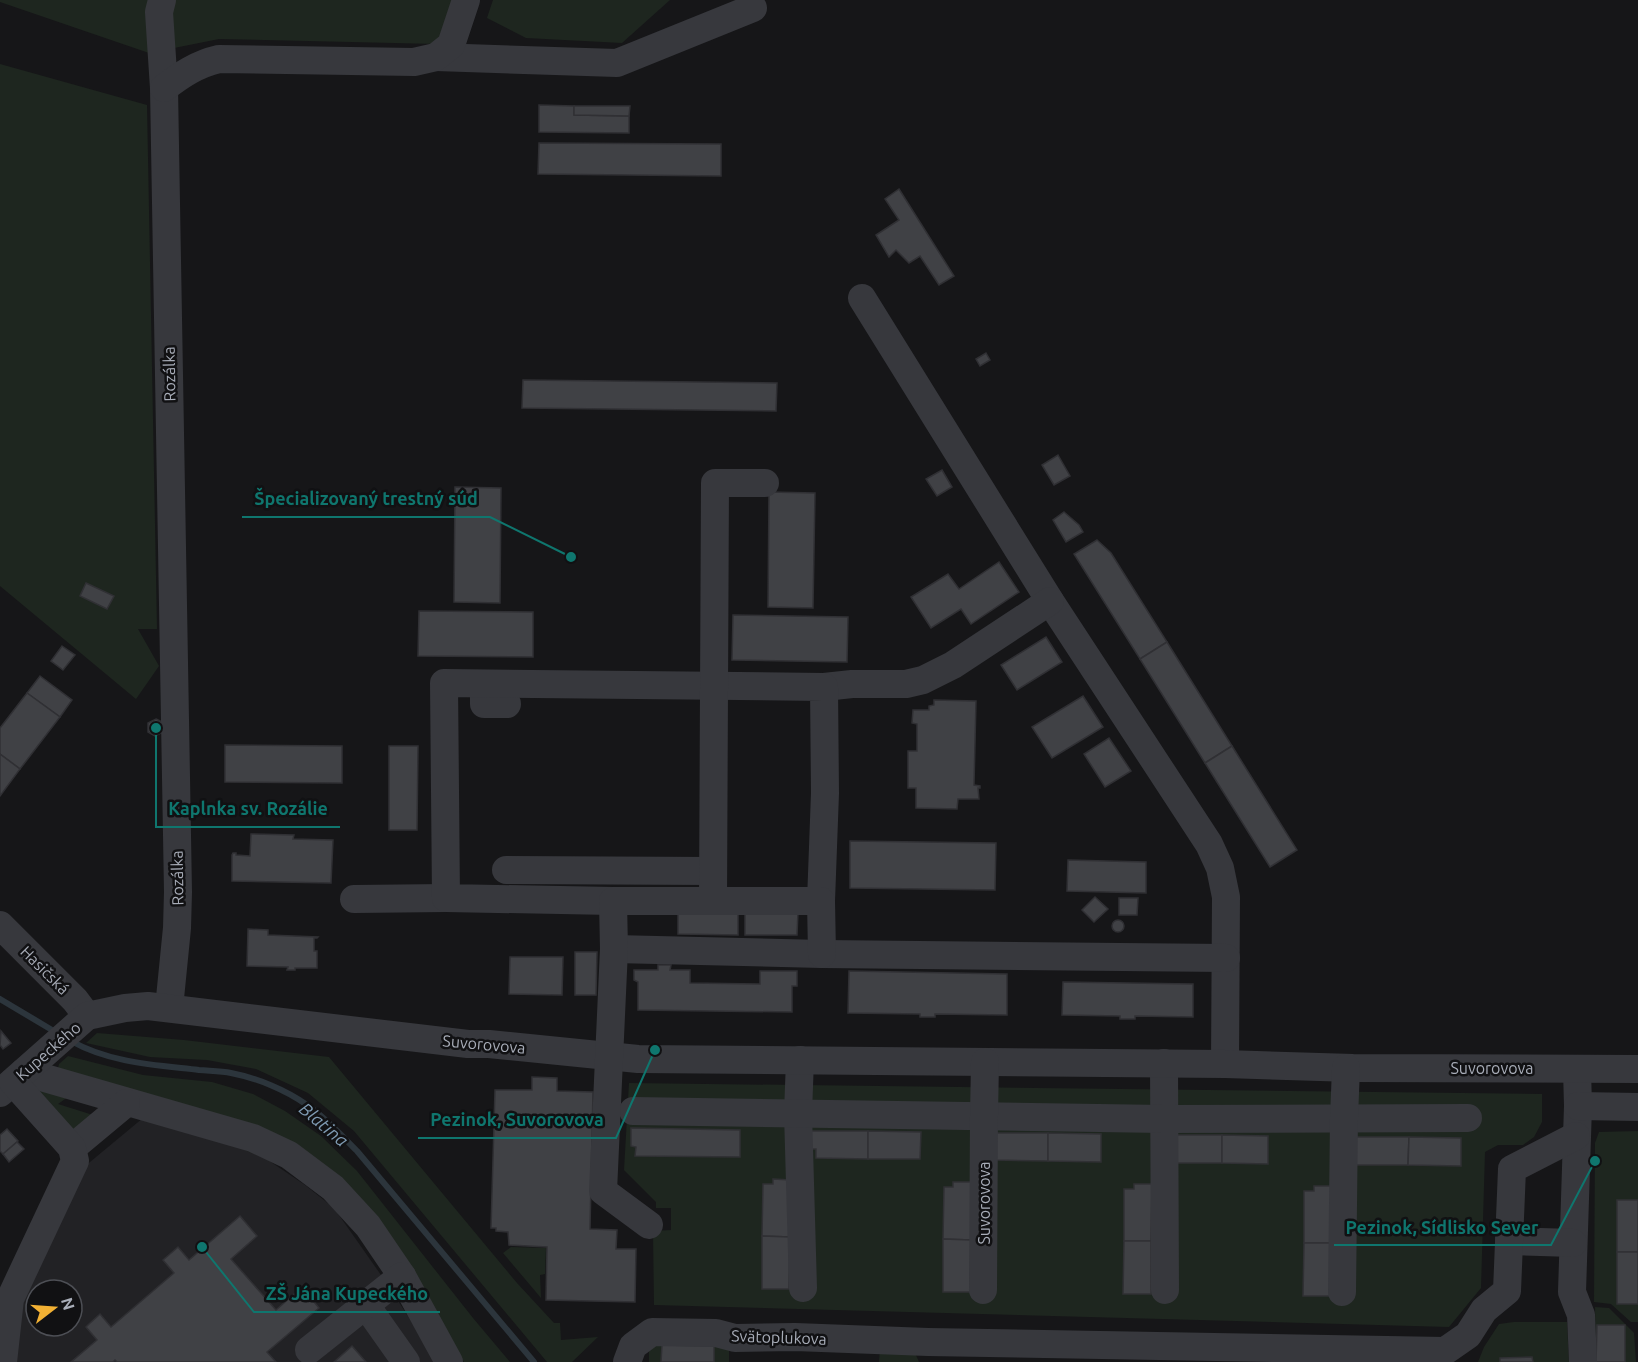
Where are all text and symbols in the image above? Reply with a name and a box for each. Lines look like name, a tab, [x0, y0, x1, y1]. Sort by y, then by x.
street label: Rozálka	[160, 346, 178, 402]
callout: Špecializovaný trestný súd	[242, 481, 490, 517]
text: Špecializovaný trestný súd	[254, 487, 478, 508]
callout: Kaplnka sv. Rozálie	[156, 791, 340, 827]
text: Kaplnka sv. Rozálie	[168, 798, 328, 818]
street label: Rozálka	[168, 850, 186, 906]
street label: Hasičská	[17, 942, 73, 998]
street label: Kupeckého	[12, 1018, 84, 1084]
street label: Suvorovova	[442, 1031, 526, 1057]
street label: Suvorovova	[1450, 1059, 1534, 1077]
water label: Blatina	[296, 1098, 352, 1150]
callout: Pezinok, Suvorovova	[418, 1102, 616, 1138]
text: Pezinok, Suvorovova	[430, 1109, 604, 1129]
street label: Suvorovova	[975, 1161, 993, 1245]
callout: Pezinok, Sídlisko Sever	[1334, 1209, 1551, 1245]
text: Pezinok, Sídlisko Sever	[1346, 1217, 1539, 1237]
callout: ZŠ Jána Kupeckého	[254, 1276, 440, 1312]
north arrow	[24, 1278, 84, 1338]
text: ZŠ Jána Kupeckého	[266, 1282, 428, 1303]
text: N	[58, 1295, 79, 1312]
street label: Svätoplukova	[731, 1326, 827, 1348]

